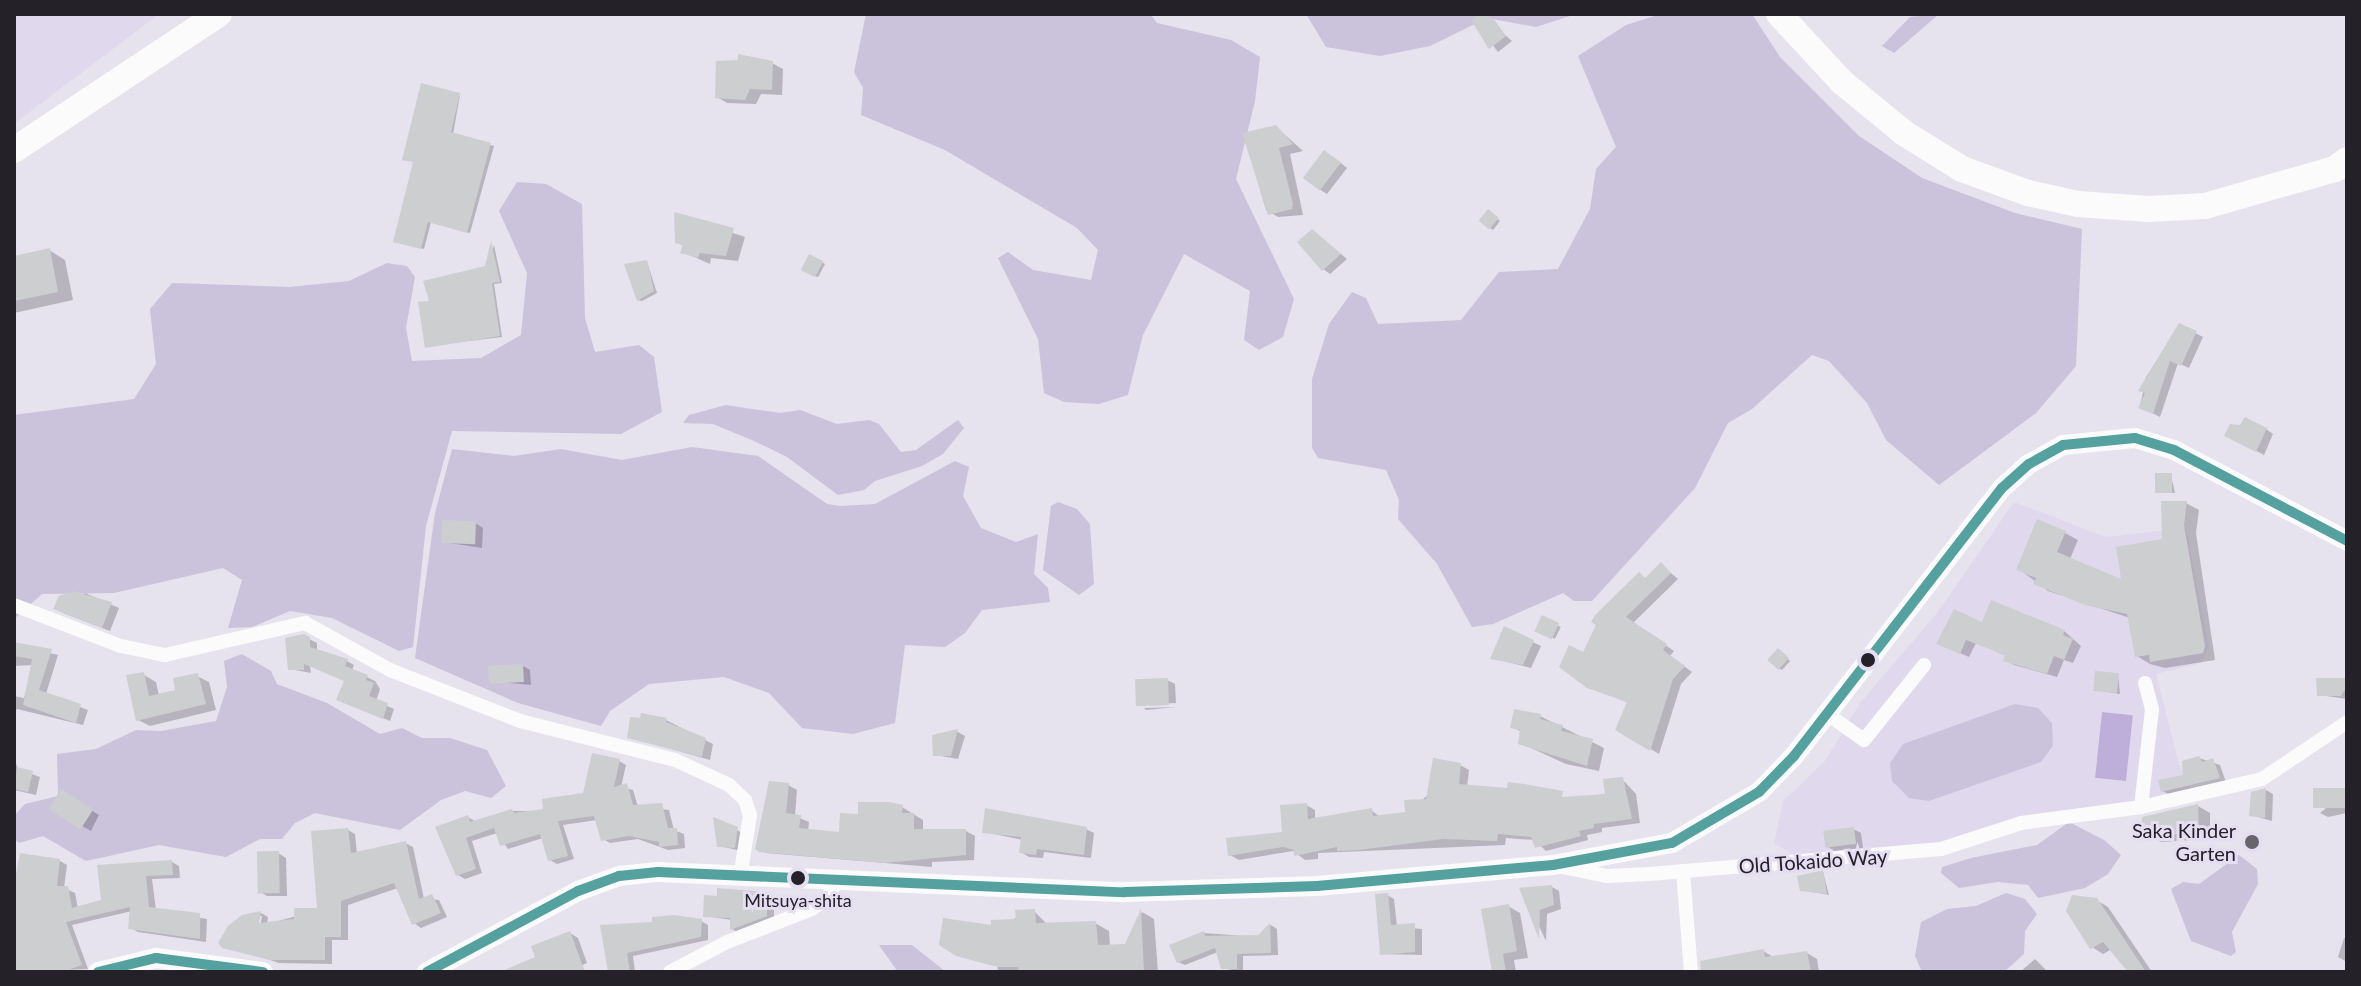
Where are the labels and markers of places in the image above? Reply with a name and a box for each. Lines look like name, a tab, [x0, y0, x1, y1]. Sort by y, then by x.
unlabelled marker	[1860, 652, 1876, 668]
place label: Saka Kinder Garten	[2132, 818, 2236, 865]
marker: Saka Kinder Garten	[2243, 833, 2261, 851]
marker: Mitsuya-shita	[790, 870, 806, 886]
place label: Mitsuya-shita	[744, 889, 852, 911]

